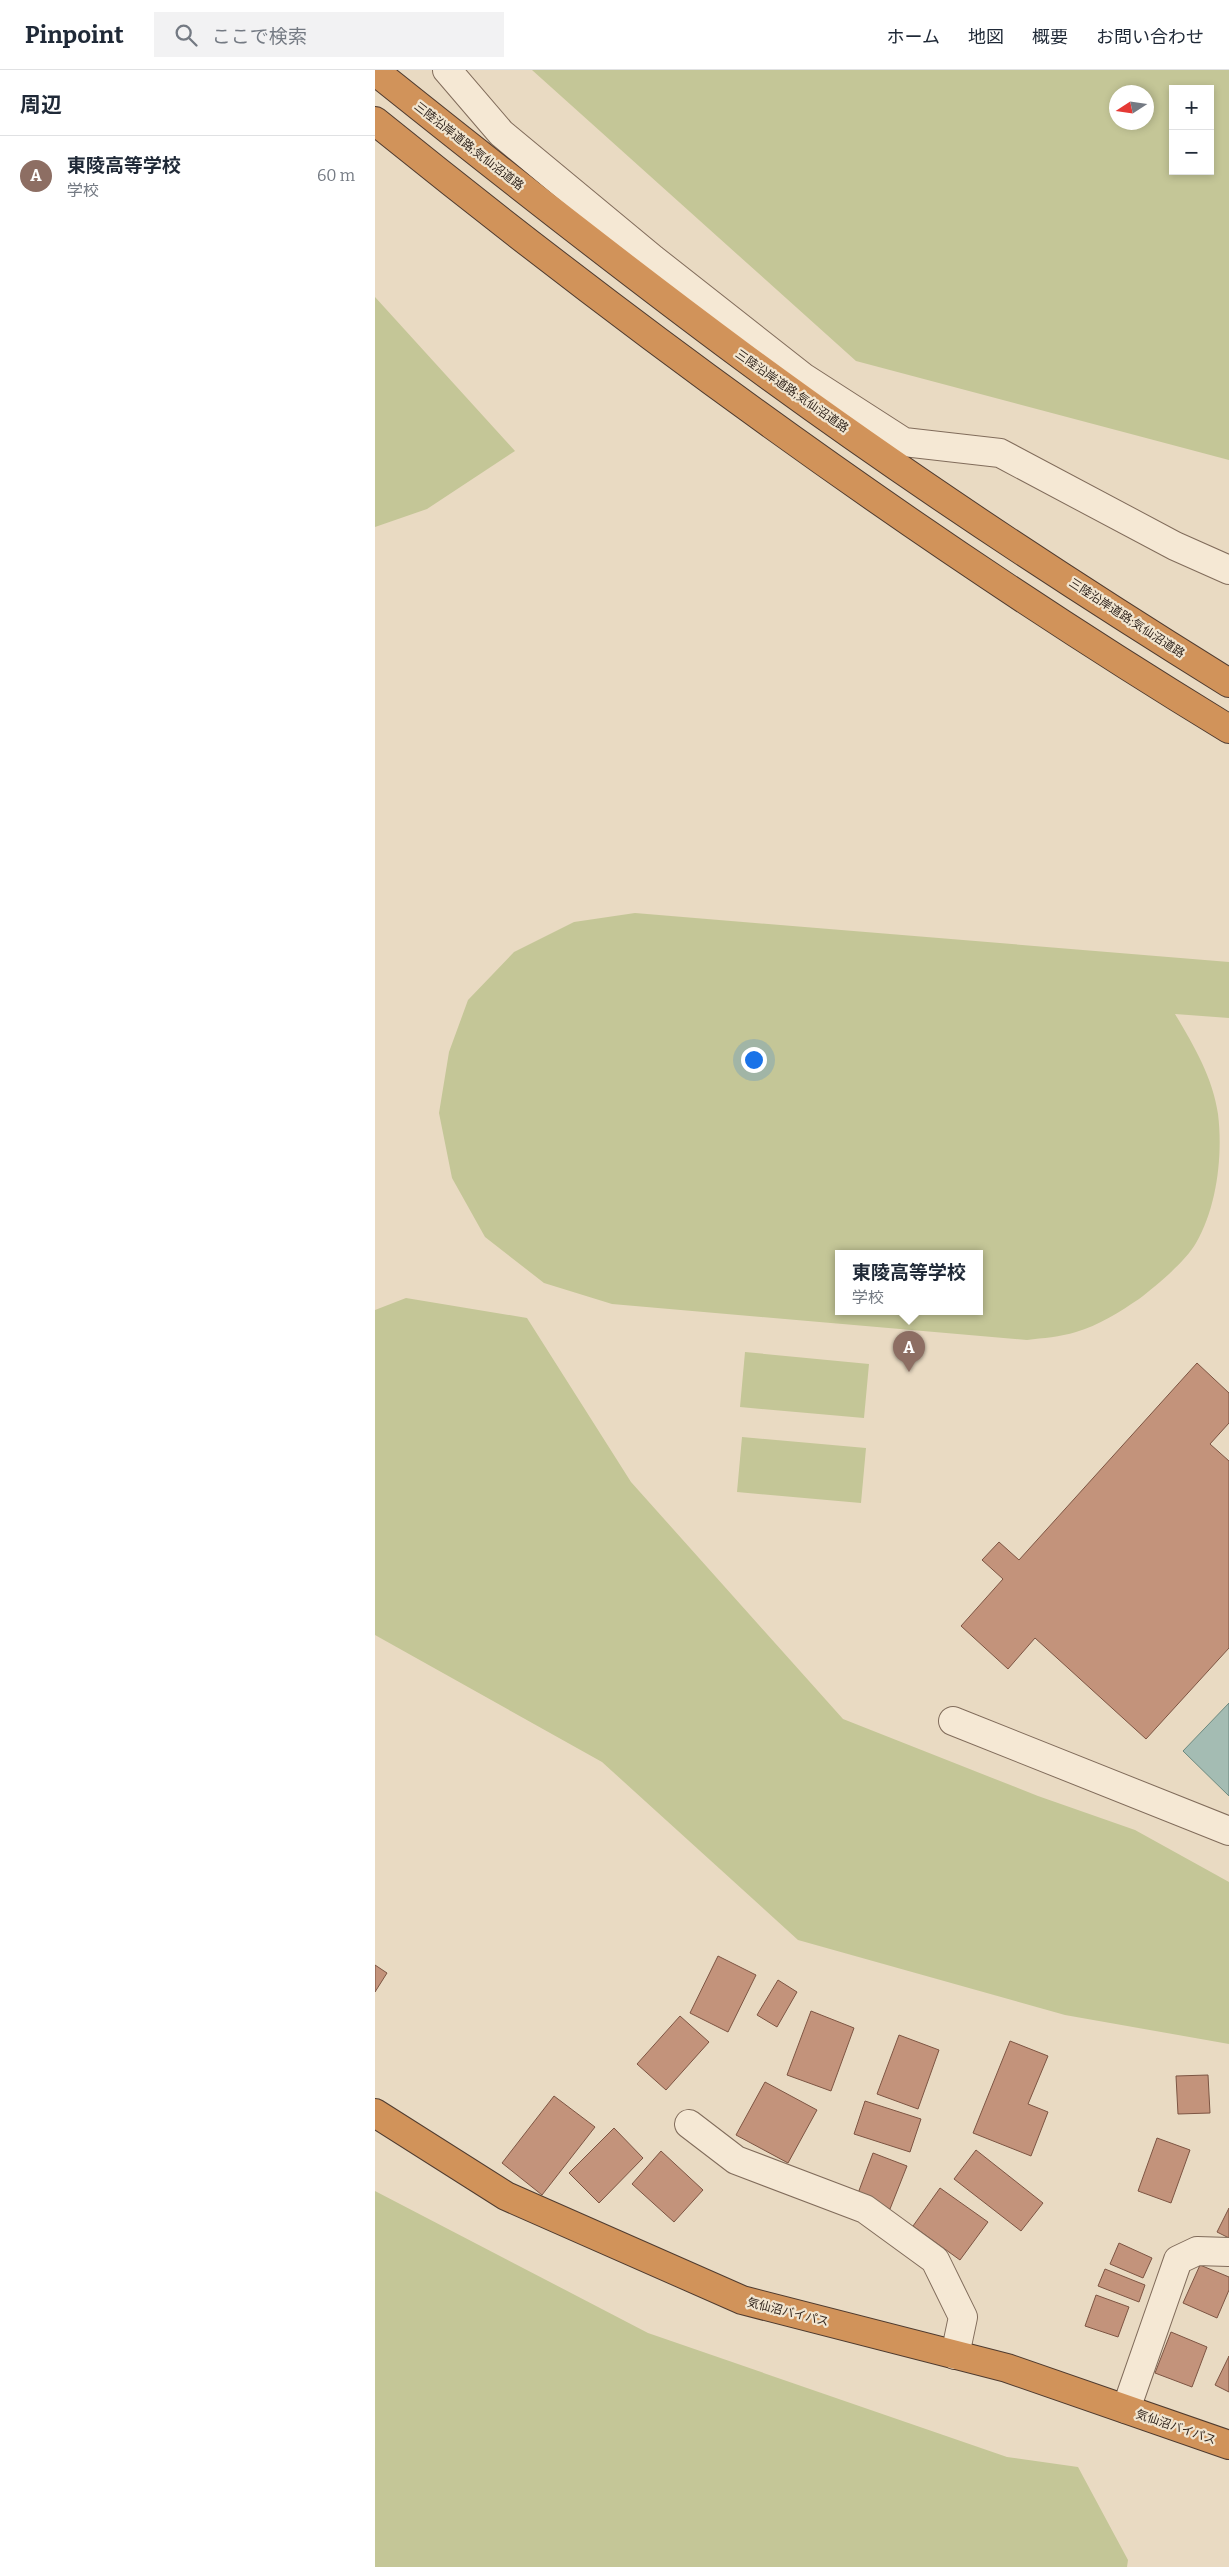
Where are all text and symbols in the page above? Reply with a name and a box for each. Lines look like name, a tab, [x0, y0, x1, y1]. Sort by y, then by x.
search box	[154, 12, 504, 57]
text: Pinpoint	[25, 21, 124, 49]
icon: search	[172, 21, 200, 49]
text: ここで検索	[212, 25, 307, 48]
text: ホーム	[887, 26, 940, 48]
text: 地図	[968, 26, 1004, 48]
text: 概要	[1032, 26, 1068, 48]
text: お問い合わせ	[1096, 26, 1204, 48]
north arrow	[1109, 85, 1154, 130]
map controls	[1169, 85, 1214, 175]
button: +	[1169, 85, 1214, 130]
text: 周辺	[20, 92, 62, 118]
street label: 三陸沿岸道路;気仙沼道路	[412, 99, 526, 193]
button: −	[1169, 130, 1214, 175]
text: 東陵高等学校	[67, 154, 181, 177]
text: A	[30, 166, 42, 185]
text: 60 m	[317, 166, 355, 185]
text: 学校	[67, 181, 99, 200]
street label: 三陸沿岸道路;気仙沼道路	[733, 347, 851, 435]
street label: 三陸沿岸道路;気仙沼道路	[1067, 575, 1187, 661]
your location	[741, 1047, 767, 1073]
popup	[835, 1250, 983, 1315]
text: 東陵高等学校	[852, 1261, 966, 1284]
text: 学校	[852, 1288, 884, 1307]
pin: A	[893, 1331, 925, 1372]
street label: 気仙沼バイパス	[746, 2295, 830, 2329]
street label: 気仙沼バイパス	[1134, 2407, 1218, 2447]

